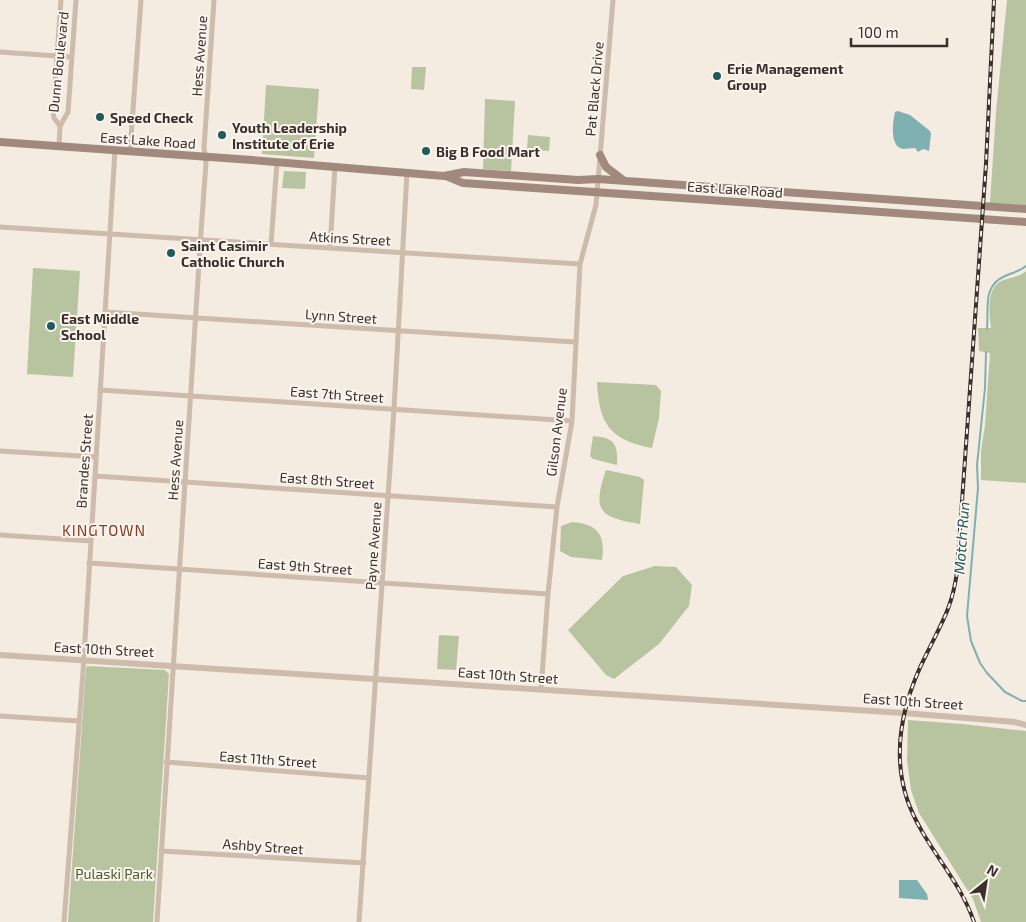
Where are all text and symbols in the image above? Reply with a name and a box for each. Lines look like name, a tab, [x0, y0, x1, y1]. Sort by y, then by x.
street label: Dunn Boulevard	[44, 11, 72, 113]
street label: Hess Avenue	[188, 15, 210, 97]
scale bar	[851, 15, 947, 47]
text: 100 m	[858, 23, 899, 41]
street label: Pat Black Drive	[581, 41, 607, 137]
place label: Erie Management Group	[727, 60, 844, 93]
marker: Erie Management Group	[711, 70, 723, 82]
place label: Speed Check	[110, 109, 193, 126]
marker: Speed Check	[94, 111, 106, 123]
place label: Youth Leadership Institute of Erie	[232, 119, 347, 152]
street label: East Lake Road	[100, 128, 196, 152]
marker: Youth Leadership Institute of Erie	[216, 129, 228, 141]
place label: Big B Food Mart	[436, 143, 540, 160]
marker: Big B Food Mart	[420, 145, 432, 157]
street label: East Lake Road	[687, 177, 783, 201]
street label: Atkins Street	[309, 227, 391, 249]
place label: Saint Casimir Catholic Church	[181, 237, 285, 270]
marker: Saint Casimir Catholic Church	[165, 247, 177, 259]
street label: Lynn Street	[305, 305, 377, 327]
place label: East Middle School	[61, 310, 139, 343]
marker: East Middle School	[45, 320, 57, 332]
street label: East 7th Street	[290, 382, 384, 406]
street label: Gilson Avenue	[542, 387, 570, 477]
street label: Brandes Street	[72, 413, 96, 509]
street label: Hess Avenue	[164, 419, 186, 501]
street label: East 8th Street	[279, 468, 375, 492]
street label: Payne Avenue	[361, 501, 385, 591]
water label: Motch Run	[949, 501, 973, 575]
district label: KINGTOWN	[62, 521, 146, 539]
street label: East 9th Street	[257, 554, 353, 578]
street label: East 10th Street	[53, 638, 155, 660]
street label: East 10th Street	[457, 663, 559, 687]
street label: East 10th Street	[862, 689, 964, 713]
street label: East 11th Street	[219, 747, 317, 771]
street label: Ashby Street	[222, 835, 304, 857]
north arrow	[961, 857, 1011, 907]
text: N	[984, 860, 1001, 880]
park label: Pulaski Park	[75, 865, 153, 882]

